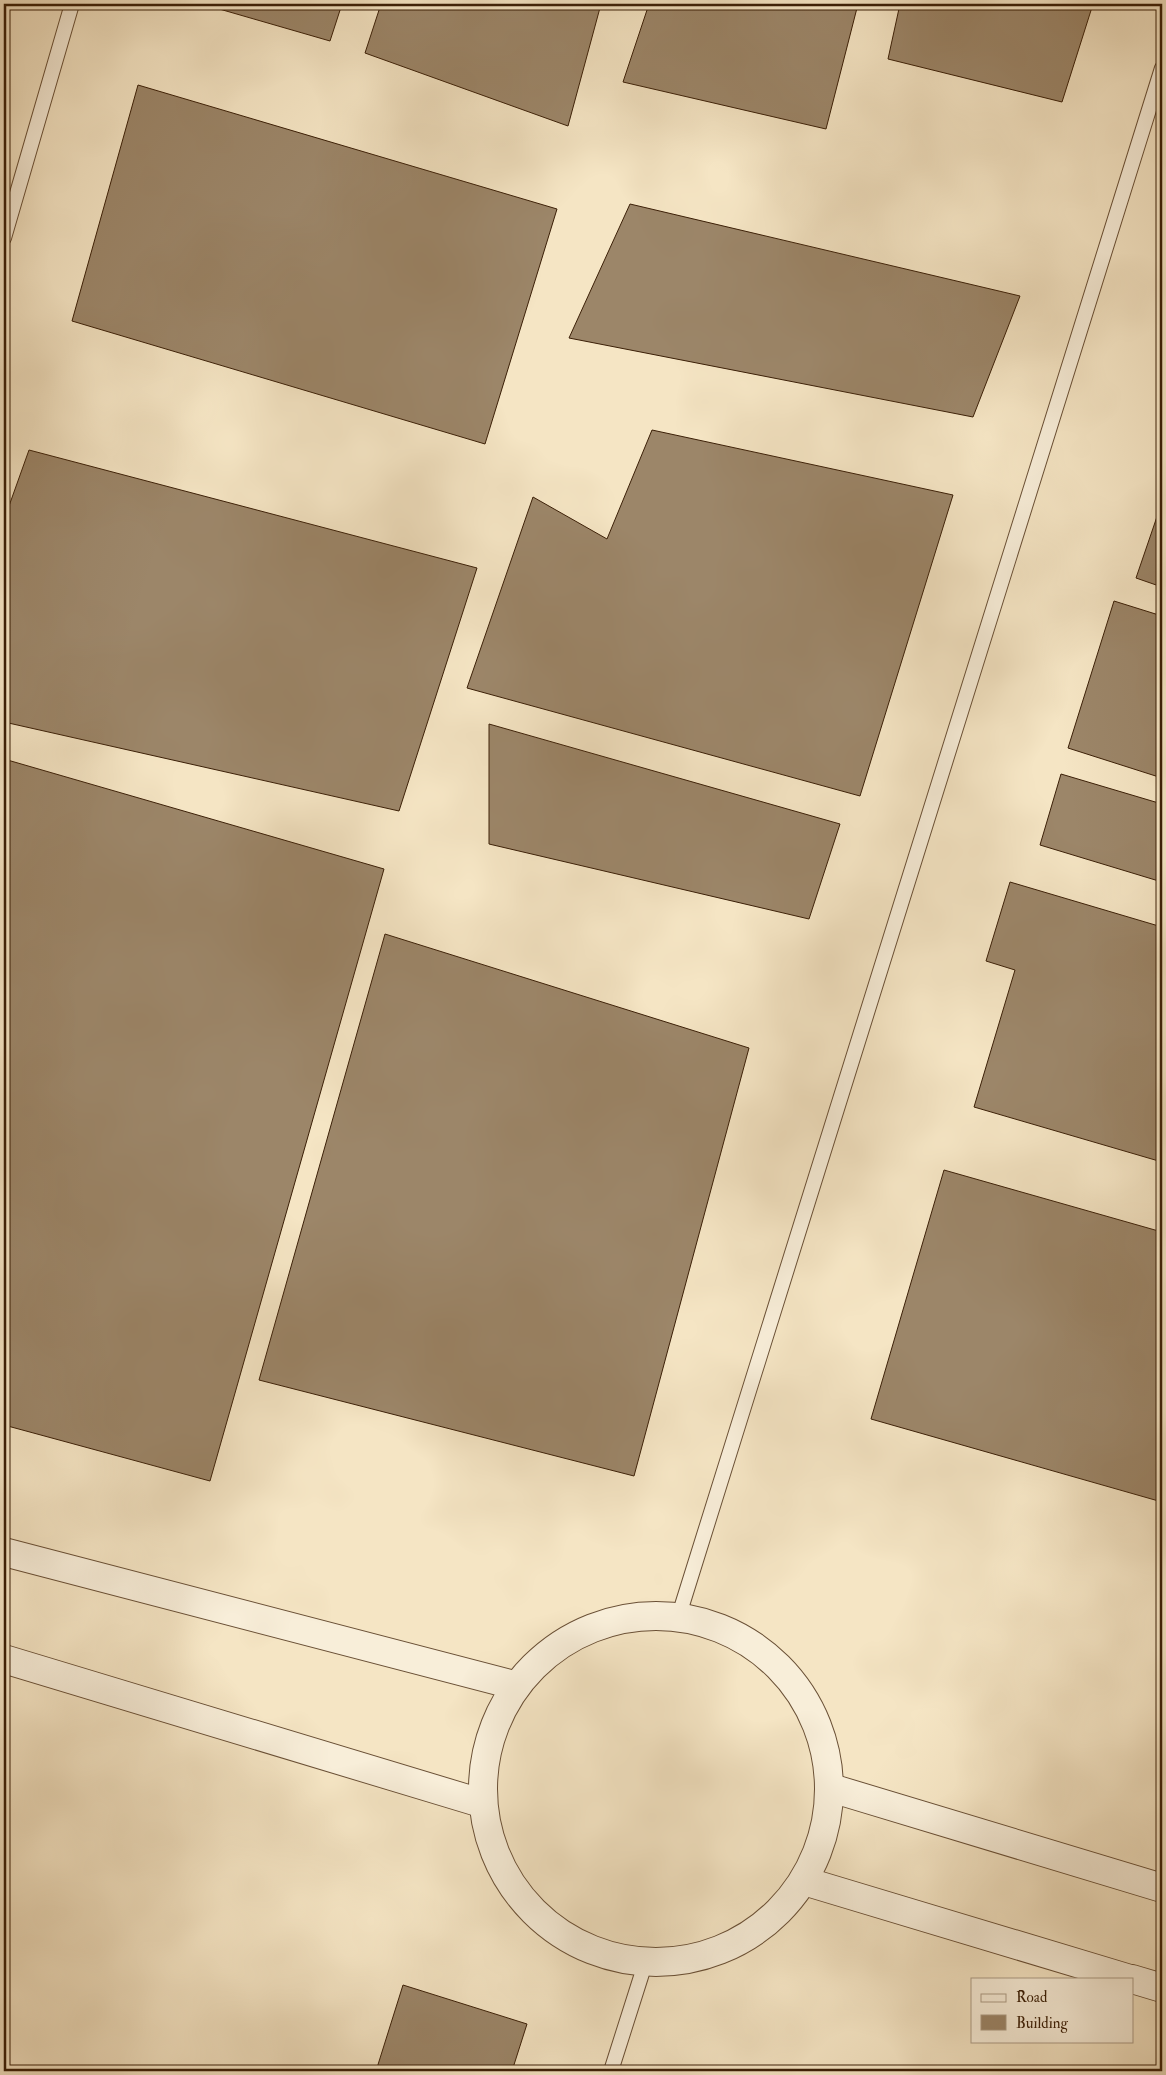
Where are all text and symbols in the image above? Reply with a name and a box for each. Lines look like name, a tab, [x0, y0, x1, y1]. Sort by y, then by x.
legend	[971, 1978, 1134, 2042]
text: Road	[1016, 1988, 1048, 2007]
text: Building	[1016, 2014, 1068, 2033]

